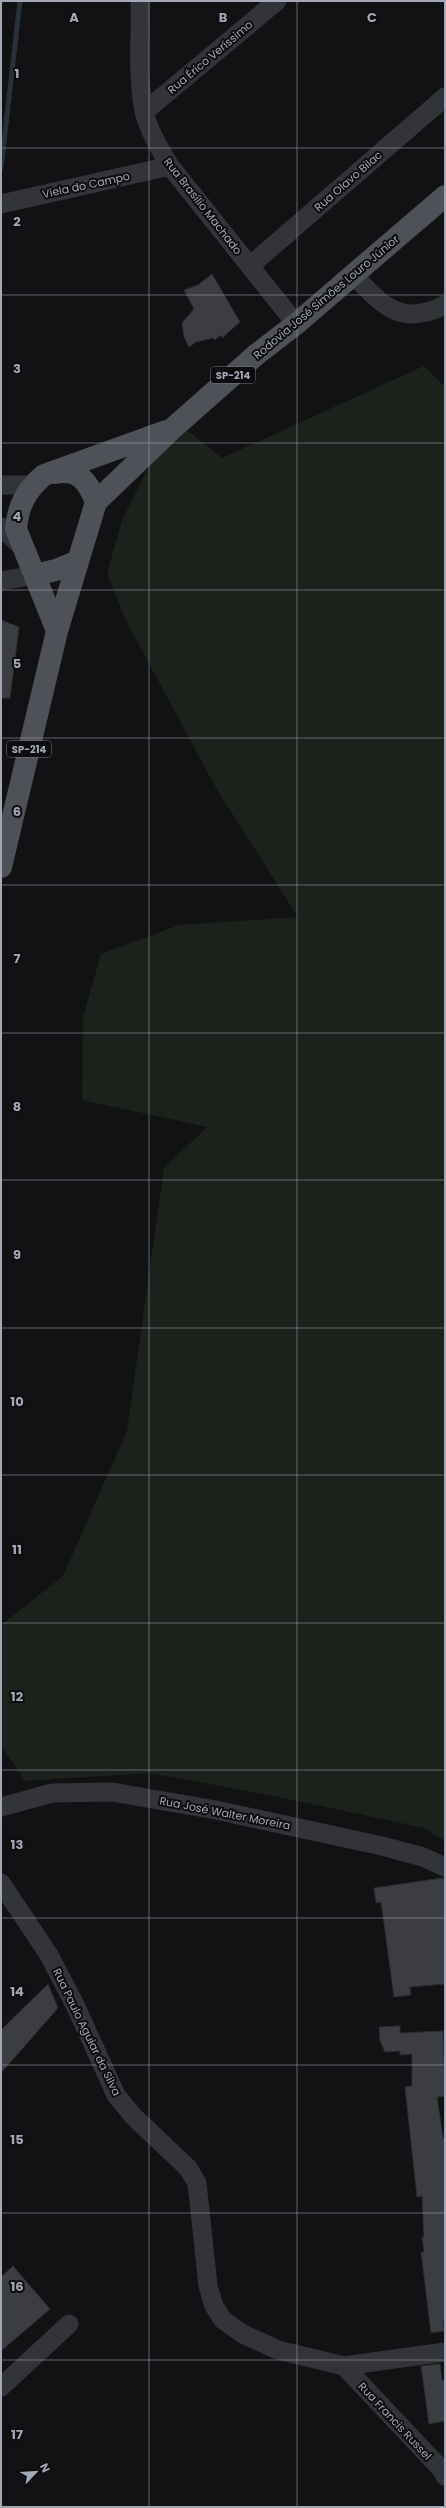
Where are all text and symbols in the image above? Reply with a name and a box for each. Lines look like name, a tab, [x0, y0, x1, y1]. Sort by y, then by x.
text: A	[69, 8, 79, 27]
text: B	[219, 8, 228, 27]
text: C	[367, 8, 377, 27]
street label: Rua Érico Veríssimo	[164, 17, 256, 97]
text: 1	[15, 64, 19, 83]
street label: Rua Olavo Bilac	[311, 147, 386, 215]
street label: Rua Brasílio Machado	[160, 154, 246, 258]
street label: Viela do Campo	[41, 168, 131, 202]
text: 2	[13, 212, 21, 231]
street label: Rodovia José Simões Louro Júnior	[250, 231, 402, 363]
text: 3	[13, 359, 21, 378]
road number: SP-214	[211, 367, 255, 383]
text: 4	[13, 507, 22, 526]
text: 5	[13, 654, 21, 673]
road number: SP-214	[7, 741, 51, 757]
text: 6	[13, 802, 21, 821]
text: 7	[14, 949, 21, 968]
text: 8	[13, 1097, 21, 1116]
text: 9	[13, 1245, 21, 1264]
text: 10	[10, 1392, 24, 1411]
text: 11	[12, 1540, 22, 1559]
text: 12	[11, 1687, 24, 1706]
street label: Rua José Walter Moreira	[158, 1792, 292, 1834]
text: 13	[11, 1835, 24, 1854]
street label: Rua Paulo Aguiar da Silva	[49, 1966, 125, 2098]
text: 14	[10, 1982, 24, 2001]
text: 15	[10, 2130, 24, 2149]
text: 16	[10, 2277, 24, 2296]
street label: Rua Francis Russel	[355, 2379, 435, 2463]
text: 17	[11, 2425, 23, 2444]
north arrow	[16, 2452, 56, 2492]
text: N	[36, 2461, 54, 2475]

